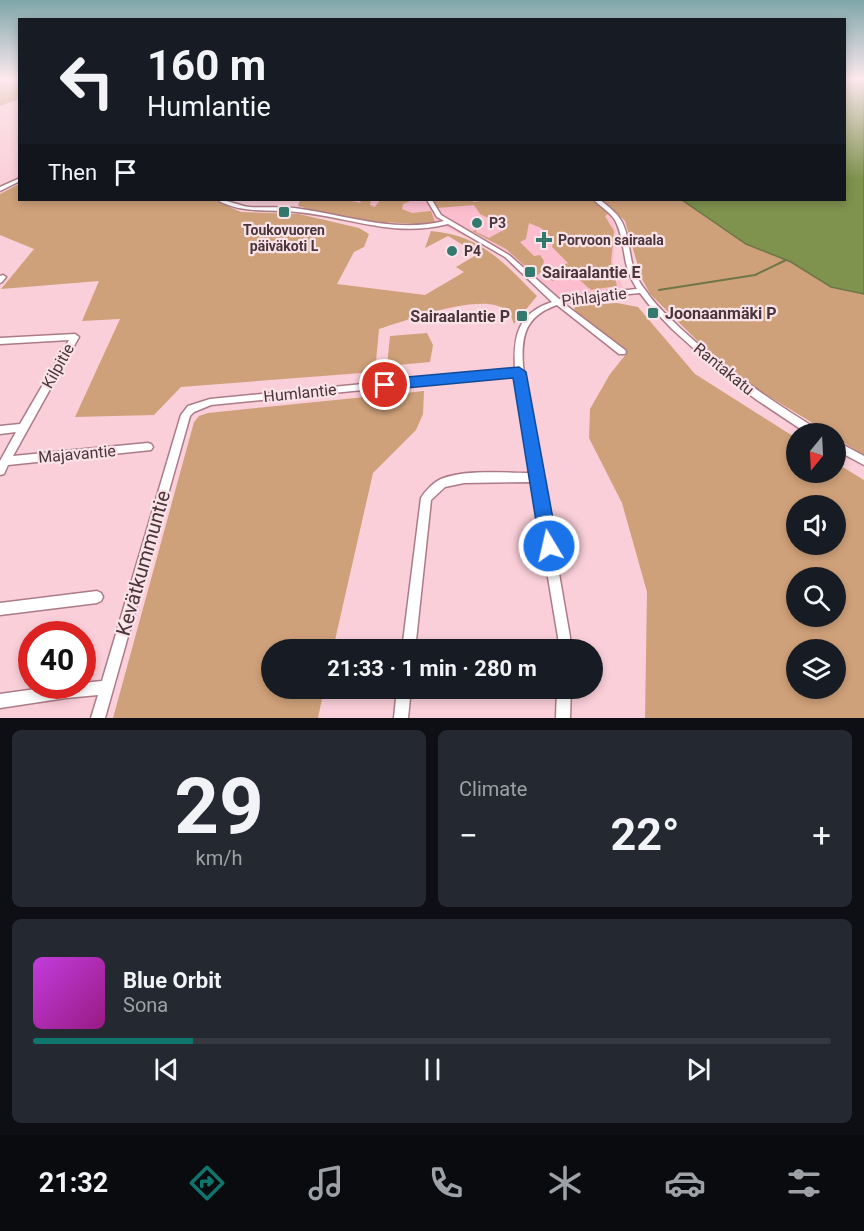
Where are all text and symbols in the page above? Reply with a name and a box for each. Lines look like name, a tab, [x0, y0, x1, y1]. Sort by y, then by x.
text: 160 m	[147, 41, 266, 90]
icon: left	[48, 42, 126, 120]
text: Humlantie	[147, 91, 271, 123]
icon: arrive	[109, 156, 142, 189]
text: Then	[48, 160, 97, 185]
marker: Toukovuoren päiväkoti L	[277, 205, 291, 219]
place label: P3	[489, 215, 506, 231]
marker: P3	[470, 216, 484, 230]
place label: Toukovuoren päiväkoti L	[243, 222, 325, 254]
marker: Porvoon sairaala	[535, 231, 553, 249]
place label: Porvoon sairaala	[558, 232, 664, 248]
place label: P4	[464, 243, 481, 259]
marker: P4	[445, 244, 459, 258]
place label: Sairaalantie E	[542, 263, 640, 282]
marker: Sairaalantie E	[523, 265, 537, 279]
street label: Pihlajatie	[560, 284, 628, 310]
place label: Joonaanmäki P	[665, 304, 777, 323]
marker: Joonaanmäki P	[646, 306, 660, 320]
place label: Sairaalantie P	[410, 307, 510, 326]
marker: Sairaalantie P	[515, 309, 529, 323]
street label: Rantakatu	[690, 339, 758, 399]
street label: Kilpitie	[38, 340, 78, 392]
pin	[359, 359, 410, 410]
icon: arrive	[368, 368, 401, 401]
street label: Humlantie	[263, 380, 337, 406]
north arrow	[786, 423, 846, 483]
map controls	[786, 423, 846, 699]
street label: Majavantie	[37, 441, 117, 467]
street label: Kevätkummuntie	[111, 488, 175, 638]
button: sound	[786, 495, 846, 555]
position arrow	[517, 514, 581, 578]
button: search	[786, 567, 846, 627]
speed limit sign: 40	[18, 621, 96, 699]
button: layers	[786, 639, 846, 699]
text: 21:33 · 1 min · 280 m	[327, 656, 537, 681]
text: 29	[174, 761, 264, 852]
text: Climate	[459, 777, 527, 801]
text: 22°	[610, 808, 680, 861]
text: −	[459, 816, 478, 855]
text: +	[812, 816, 831, 855]
text: km/h	[196, 846, 242, 870]
text: Blue Orbit	[123, 968, 221, 993]
text: Sona	[123, 993, 168, 1017]
icon: previous	[150, 1053, 183, 1086]
icon: pause	[416, 1053, 449, 1086]
icon: next	[682, 1053, 715, 1086]
icon: directions	[186, 1162, 228, 1204]
icon: music	[305, 1162, 347, 1204]
icon: phone	[425, 1162, 467, 1204]
icon: climate	[544, 1162, 586, 1204]
icon: car	[664, 1162, 706, 1204]
icon: filters	[783, 1162, 825, 1204]
text: 21:32	[39, 1167, 108, 1199]

